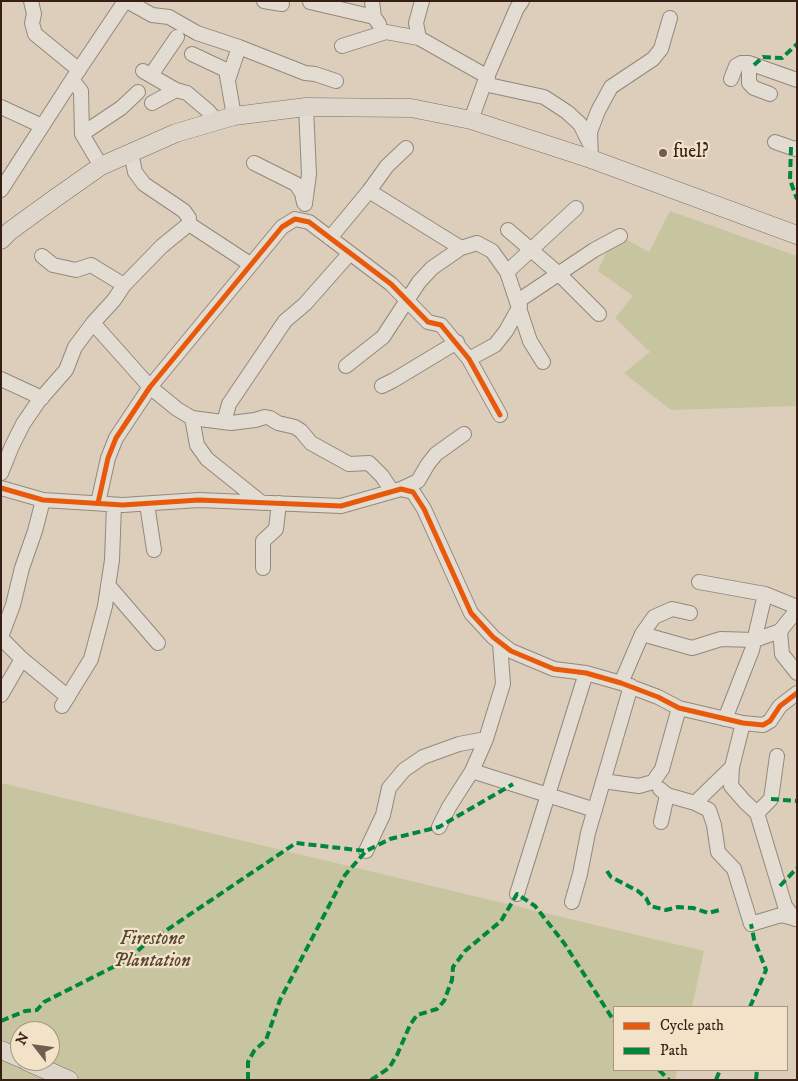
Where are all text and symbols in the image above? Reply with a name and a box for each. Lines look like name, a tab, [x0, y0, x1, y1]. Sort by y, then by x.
place label: fuel?	[673, 142, 709, 164]
marker: fuel?	[657, 147, 669, 159]
park label: Firestone Plantation	[113, 929, 191, 973]
legend	[613, 1006, 788, 1071]
text: Cycle path	[660, 1016, 724, 1035]
north arrow	[10, 1021, 60, 1071]
text: N	[12, 1030, 34, 1048]
text: Path	[660, 1041, 688, 1060]

